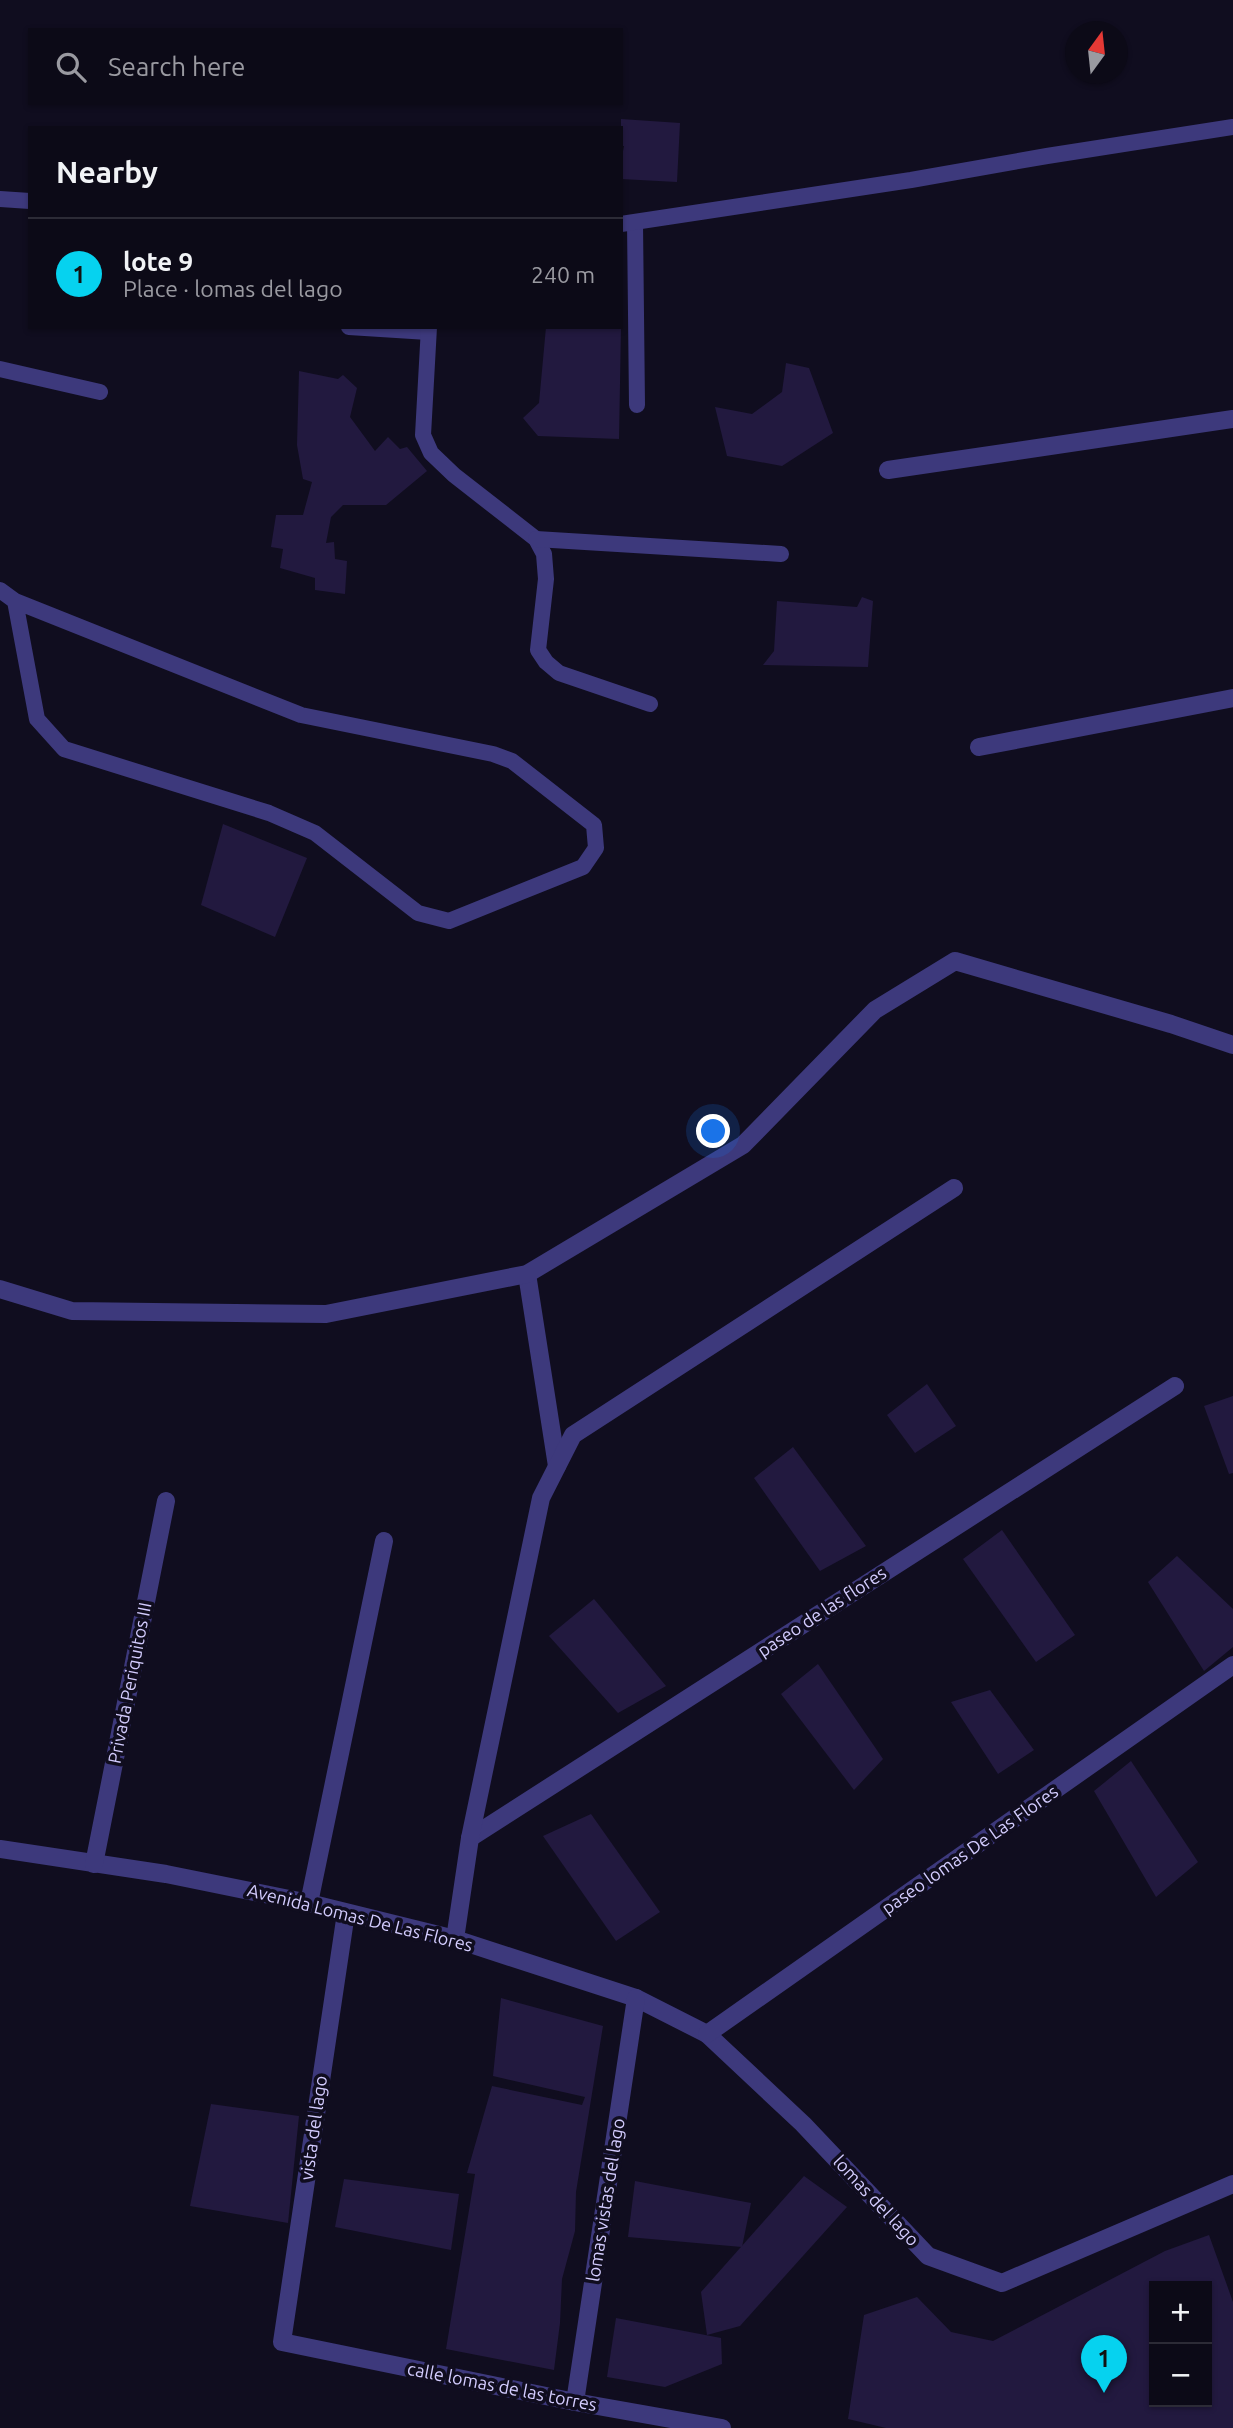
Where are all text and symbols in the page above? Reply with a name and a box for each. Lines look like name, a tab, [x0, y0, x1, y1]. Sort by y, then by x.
north arrow	[1065, 21, 1128, 84]
search box	[28, 28, 623, 105]
icon: search	[52, 48, 90, 86]
text: Search here	[108, 52, 245, 81]
text: Nearby	[56, 155, 158, 189]
text: lote 9	[123, 247, 193, 276]
text: 1	[73, 262, 85, 287]
text: 240 m	[531, 262, 595, 287]
text: Place · lomas del lago	[123, 276, 343, 301]
your location	[696, 1114, 730, 1148]
street label: paseo de las flores	[753, 1562, 890, 1660]
street label: Privada Periquitos III	[104, 1600, 154, 1765]
street label: paseo lomas De Las Flores	[877, 1781, 1062, 1918]
street label: Avenida Lomas De Las Flores	[246, 1879, 475, 1955]
street label: vista del lago	[296, 2074, 330, 2182]
street label: lomas vistas del lago	[582, 2117, 628, 2283]
street label: lomas del lago	[830, 2151, 924, 2250]
map controls	[1149, 2281, 1212, 2407]
button: +	[1149, 2281, 1212, 2344]
pin: 1	[1081, 2335, 1127, 2393]
button: −	[1149, 2344, 1212, 2407]
street label: calle lomas de las torres	[406, 2358, 599, 2414]

